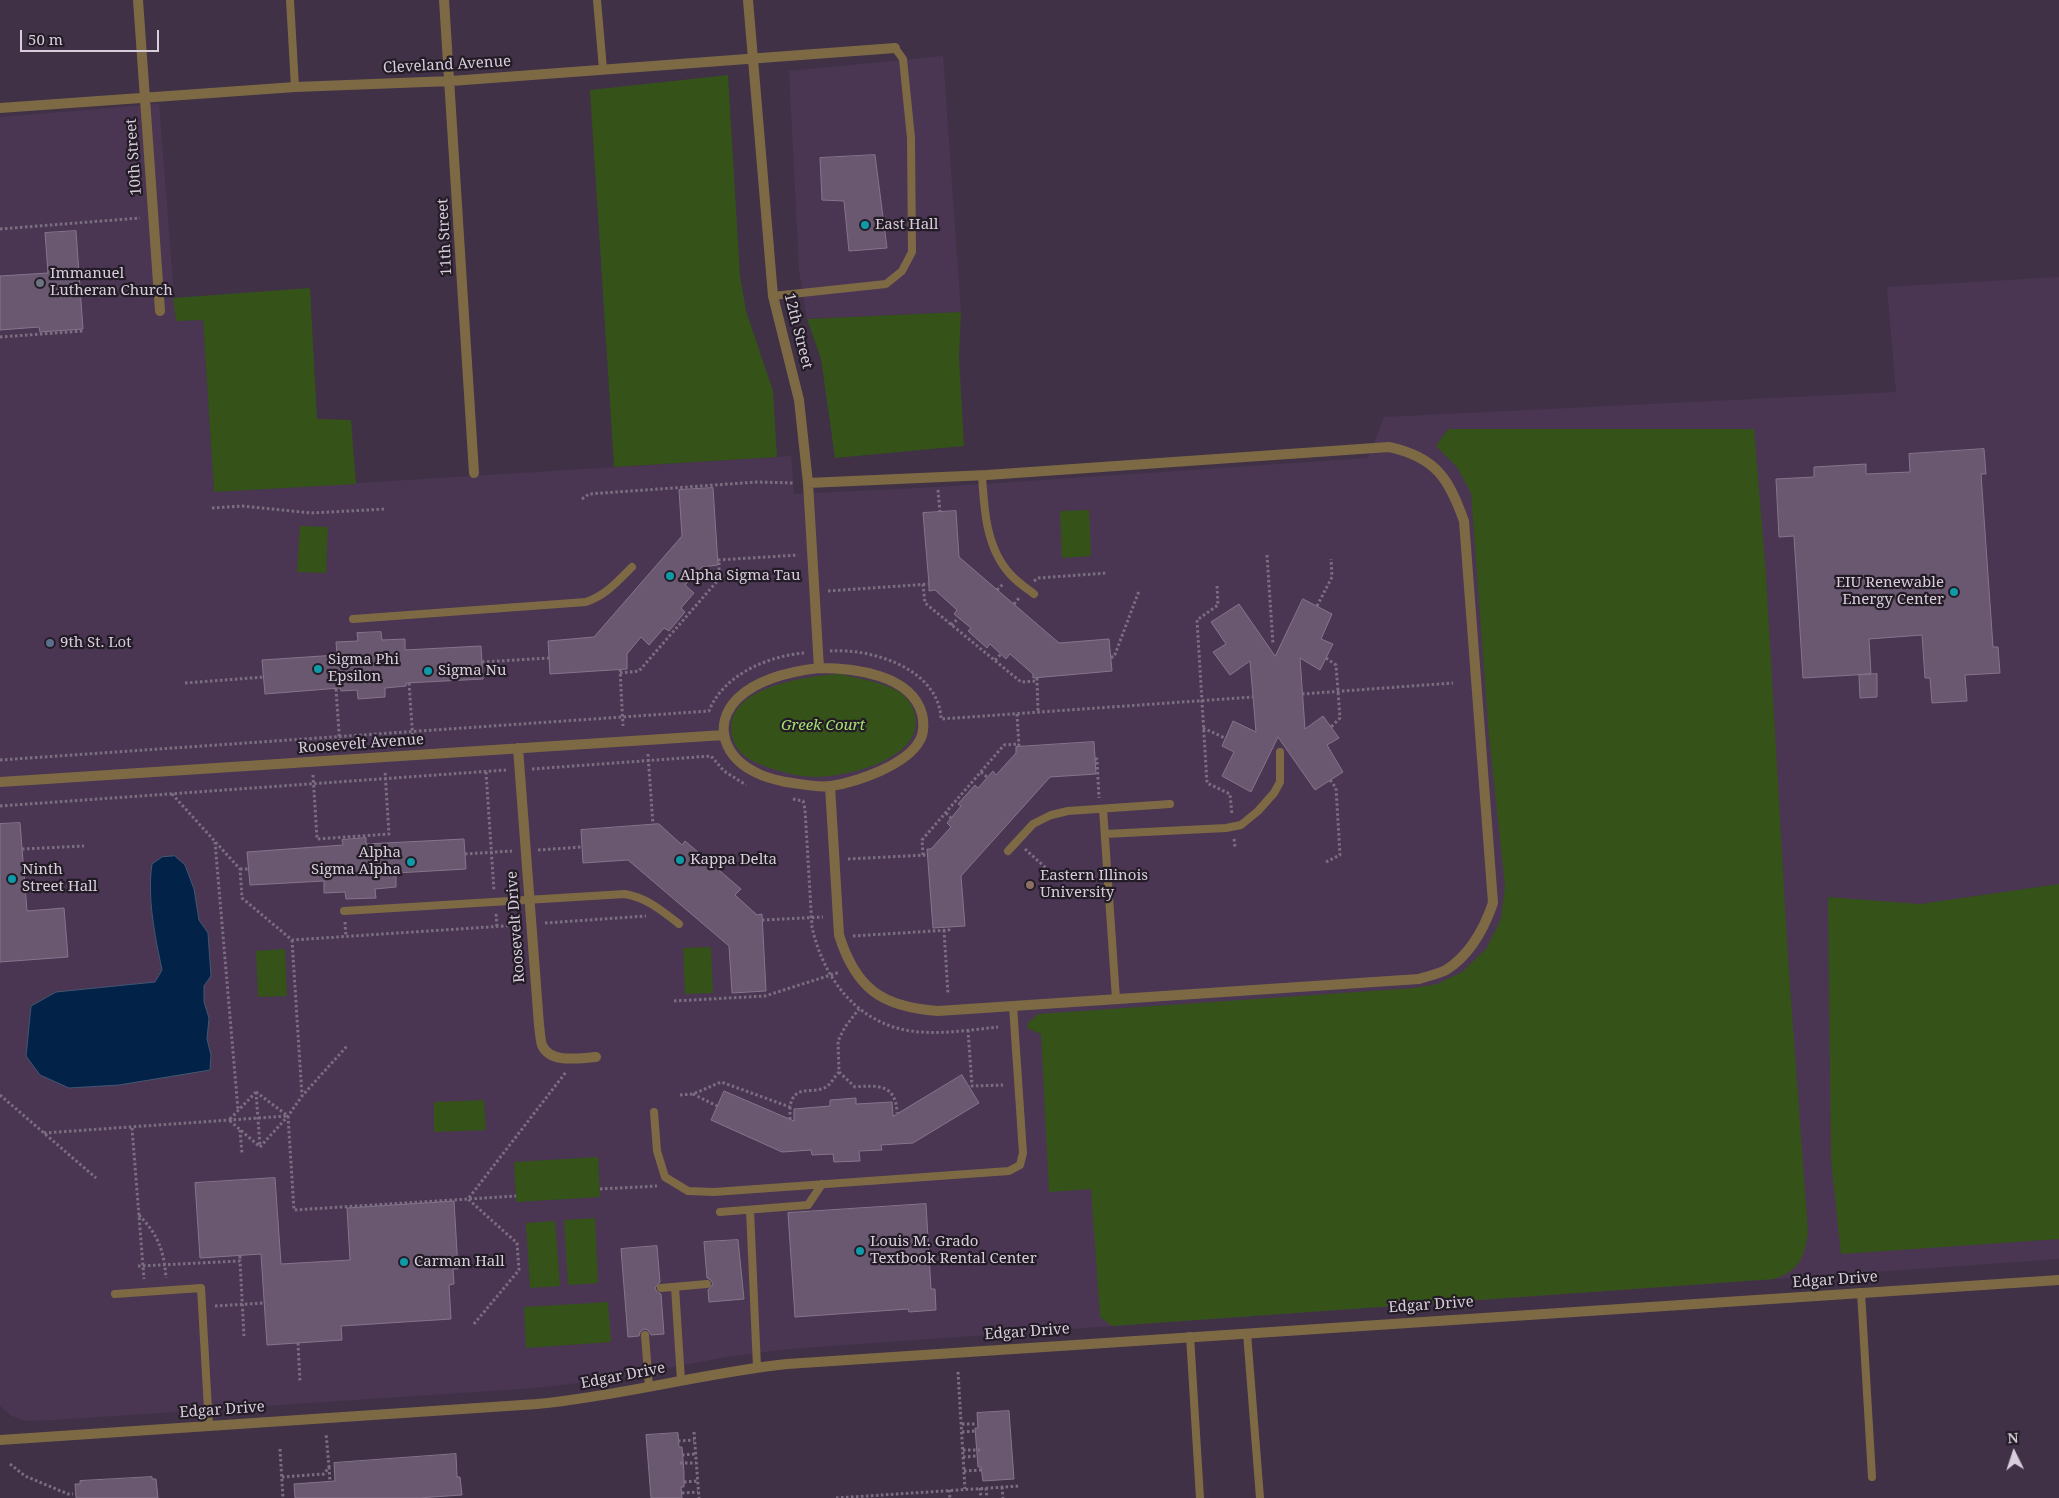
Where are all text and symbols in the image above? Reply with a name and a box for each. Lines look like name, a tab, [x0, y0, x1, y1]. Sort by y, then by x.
scale bar	[22, 20, 161, 52]
text: 50 m	[28, 29, 63, 49]
street label: Cleveland Avenue	[383, 53, 511, 77]
street label: 10th Street	[122, 118, 146, 196]
street label: 11th Street	[434, 198, 456, 276]
place label: East Hall	[875, 216, 938, 234]
marker: East Hall	[859, 219, 871, 231]
place label: Immanuel Lutheran Church	[50, 265, 173, 300]
marker: Immanuel Lutheran Church	[34, 277, 46, 289]
street label: 12th Street	[780, 291, 816, 371]
place label: Alpha Sigma Tau	[680, 567, 801, 585]
marker: Alpha Sigma Tau	[664, 570, 676, 582]
place label: EIU Renewable Energy Center	[1836, 574, 1944, 609]
marker: EIU Renewable Energy Center	[1948, 586, 1960, 598]
place label: 9th St. Lot	[60, 634, 131, 652]
marker: 9th St. Lot	[44, 637, 56, 649]
place label: Sigma Phi Epsilon	[328, 651, 399, 686]
place label: Sigma Nu	[438, 662, 507, 680]
marker: Sigma Phi Epsilon	[312, 663, 324, 675]
marker: Sigma Nu	[422, 665, 434, 677]
park label: Greek Court	[781, 717, 865, 735]
street label: Roosevelt Avenue	[297, 731, 425, 757]
place label: Alpha Sigma Alpha	[311, 844, 401, 879]
place label: Kappa Delta	[690, 851, 777, 869]
marker: Kappa Delta	[674, 854, 686, 866]
marker: Alpha Sigma Alpha	[405, 856, 417, 868]
place label: Ninth Street Hall	[22, 861, 97, 896]
place label: Eastern Illinois University	[1040, 867, 1148, 902]
street label: Roosevelt Drive	[503, 871, 529, 983]
marker: Ninth Street Hall	[6, 873, 18, 885]
marker: Eastern Illinois University	[1024, 879, 1036, 891]
place label: Louis M. Grado Textbook Rental Center	[870, 1233, 1037, 1268]
marker: Louis M. Grado Textbook Rental Center	[854, 1245, 866, 1257]
place label: Carman Hall	[414, 1253, 505, 1271]
marker: Carman Hall	[398, 1256, 410, 1268]
street label: Edgar Drive	[1792, 1268, 1878, 1292]
street label: Edgar Drive	[1388, 1293, 1474, 1317]
street label: Edgar Drive	[984, 1320, 1070, 1344]
street label: Edgar Drive	[579, 1359, 667, 1393]
street label: Edgar Drive	[179, 1398, 265, 1422]
north arrow	[1989, 1428, 2039, 1478]
text: N	[2007, 1428, 2019, 1447]

